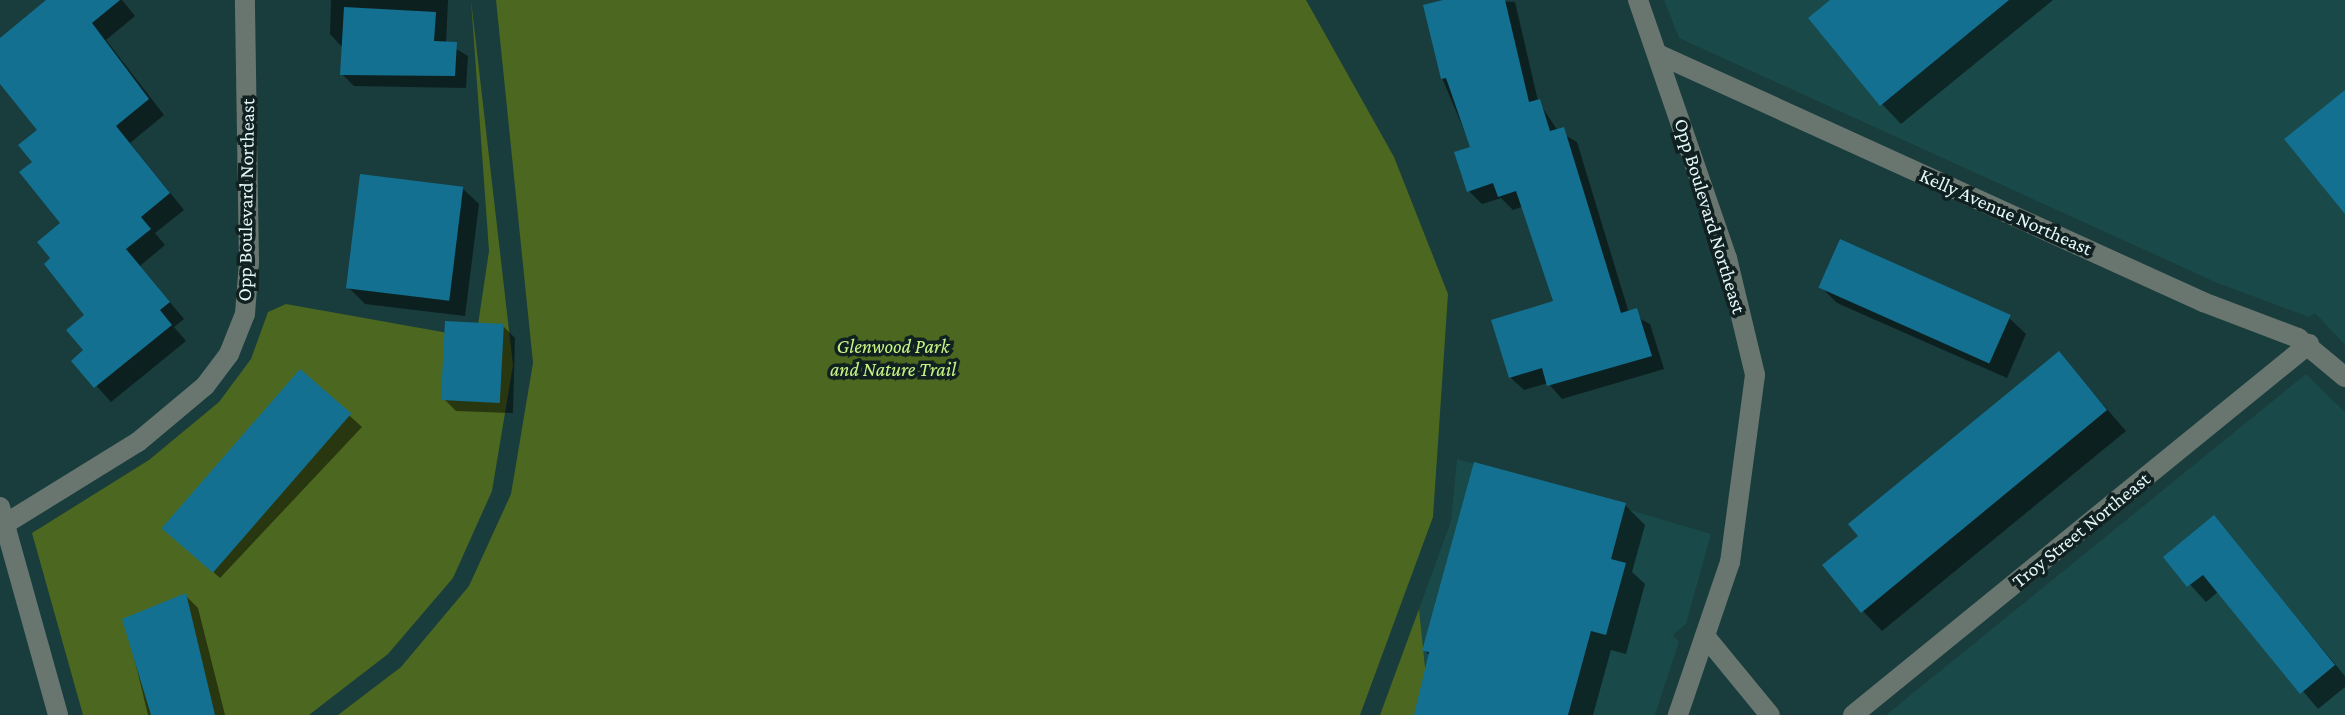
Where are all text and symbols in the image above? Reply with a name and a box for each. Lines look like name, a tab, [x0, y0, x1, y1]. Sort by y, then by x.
street label: Opp Boulevard Northeast	[232, 98, 260, 302]
street label: Opp Boulevard Northeast	[1669, 116, 1751, 316]
street label: Kelly Avenue Northeast	[1916, 163, 2096, 261]
park label: Glenwood Park and Nature Trail	[830, 334, 956, 381]
street label: Troy Street Northeast	[2007, 467, 2155, 593]

